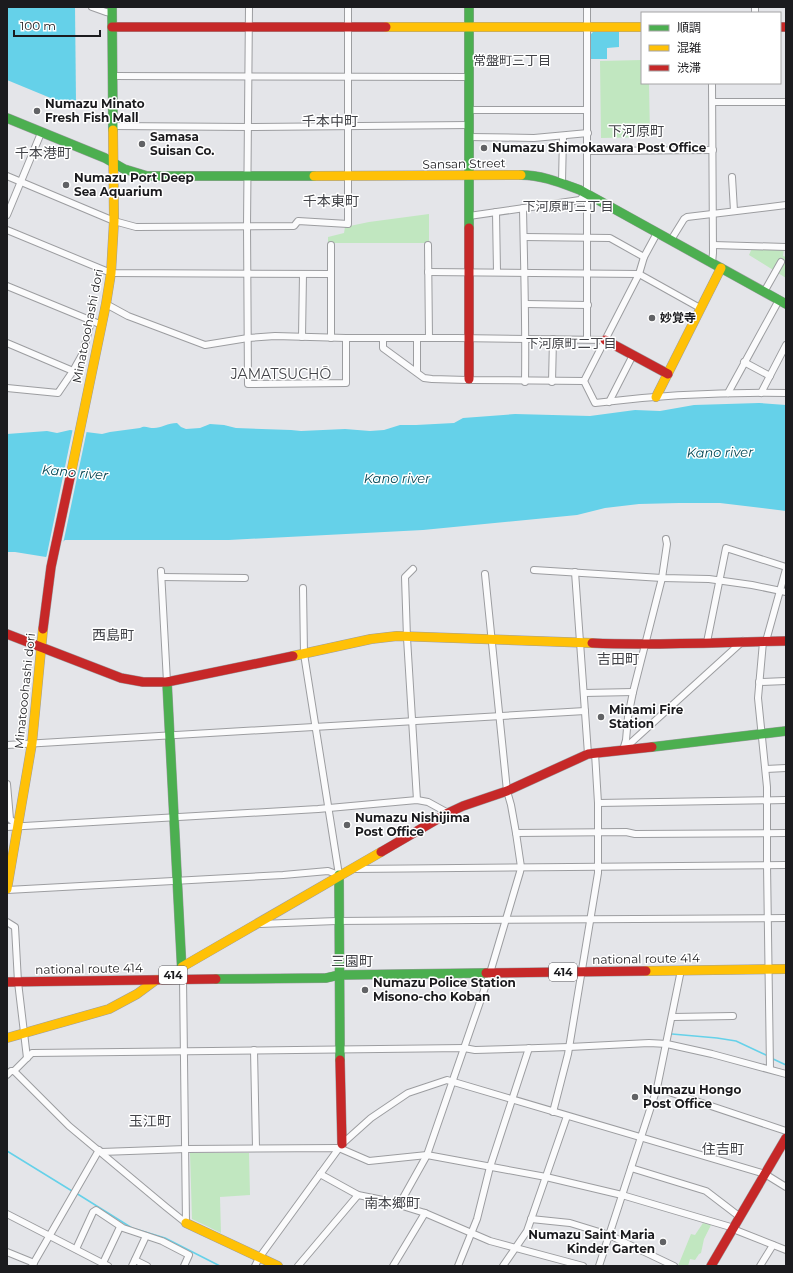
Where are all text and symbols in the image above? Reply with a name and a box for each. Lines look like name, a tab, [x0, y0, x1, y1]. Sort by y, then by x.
scale bar	[14, 12, 100, 38]
legend	[641, 12, 781, 84]
text: 100 m	[20, 18, 56, 33]
text: 順調	[677, 20, 701, 35]
text: 混雑	[677, 40, 701, 55]
district label: 常盤町三丁目	[473, 52, 551, 68]
text: 渋滞	[677, 60, 701, 75]
place label: Numazu Minato Fresh Fish Mall	[45, 96, 145, 125]
marker: Numazu Minato Fresh Fish Mall	[32, 106, 42, 116]
district label: 千本中町	[302, 112, 358, 130]
district label: 下河原町	[608, 122, 664, 140]
place label: Samasa Suisan Co.	[150, 129, 214, 158]
marker: Samasa Suisan Co.	[137, 139, 147, 149]
place label: Numazu Shimokawara Post Office	[492, 140, 707, 155]
marker: Numazu Shimokawara Post Office	[479, 143, 489, 153]
district label: 千本港町	[15, 144, 71, 162]
street label: Sansan Street	[422, 155, 506, 172]
place label: Numazu Port Deep Sea Aquarium	[74, 170, 194, 199]
marker: Numazu Port Deep Sea Aquarium	[61, 180, 71, 190]
district label: 千本東町	[303, 192, 359, 210]
district label: 下河原町三丁目	[522, 198, 614, 214]
street label: Minatooohashi dori	[69, 267, 106, 384]
place label: 妙覚寺	[660, 310, 696, 325]
marker: 妙覚寺	[647, 313, 657, 323]
district label: 下河原町二丁目	[525, 335, 617, 351]
district label: JAMATSUCHŌ	[230, 365, 331, 383]
water label: Kano river	[687, 443, 754, 461]
water label: Kano river	[41, 461, 110, 483]
water label: Kano river	[364, 470, 431, 486]
district label: 西島町	[92, 626, 134, 644]
street label: Minatooohashi dori	[11, 632, 38, 750]
district label: 吉田町	[597, 650, 639, 668]
place label: Minami Fire Station	[609, 702, 684, 731]
marker: Minami Fire Station	[596, 712, 606, 722]
place label: Numazu Nishijima Post Office	[355, 810, 470, 839]
marker: Numazu Nishijima Post Office	[342, 820, 352, 830]
street label: national route 414	[592, 950, 700, 967]
district label: 三園町	[331, 952, 373, 970]
street label: national route 414	[35, 960, 143, 977]
road number: 414	[549, 963, 577, 981]
road number: 414	[159, 966, 187, 984]
place label: Numazu Police Station Misono-cho Koban	[373, 975, 516, 1004]
marker: Numazu Police Station Misono-cho Koban	[360, 985, 370, 995]
place label: Numazu Hongo Post Office	[643, 1082, 741, 1111]
marker: Numazu Hongo Post Office	[630, 1092, 640, 1102]
district label: 玉江町	[129, 1112, 171, 1130]
district label: 住吉町	[702, 1140, 744, 1158]
district label: 南本郷町	[364, 1194, 420, 1212]
place label: Numazu Saint Maria Kinder Garten	[528, 1227, 655, 1256]
marker: Numazu Saint Maria Kinder Garten	[658, 1237, 668, 1247]

